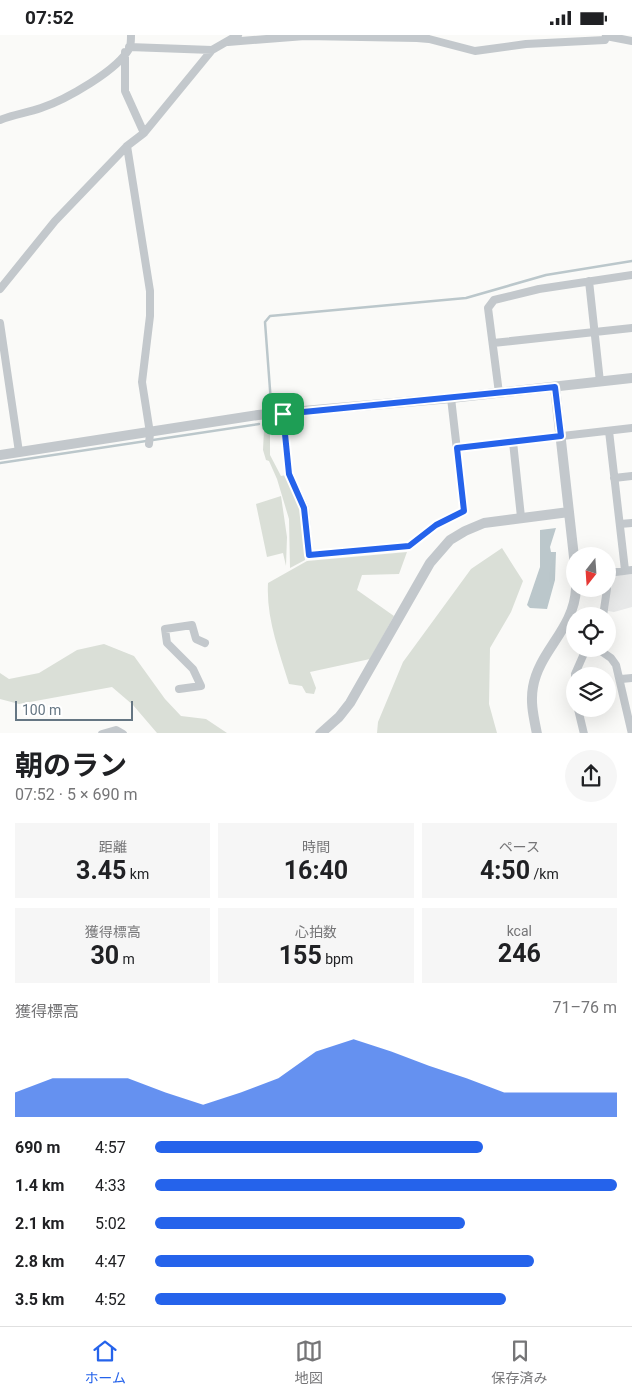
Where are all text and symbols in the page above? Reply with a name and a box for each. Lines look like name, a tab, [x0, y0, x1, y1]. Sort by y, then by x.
text: 07:52	[25, 6, 74, 29]
pin	[262, 393, 304, 435]
icon: arrive	[269, 400, 297, 428]
north arrow	[566, 547, 616, 597]
map controls	[566, 547, 616, 717]
button: locate	[566, 607, 616, 657]
button: layers	[566, 667, 616, 717]
scale bar	[15, 699, 132, 722]
text: 100 m	[22, 702, 61, 718]
text: 朝のラン	[15, 749, 127, 782]
button: share	[565, 750, 617, 802]
text: 07:52 · 5 × 690 m	[15, 785, 137, 804]
text: 距離	[99, 839, 127, 855]
text: 時間	[302, 839, 330, 855]
text: ペース	[499, 839, 540, 855]
text: 3.45	[76, 856, 126, 885]
text: 16:40	[284, 856, 348, 885]
text: 4:50	[480, 856, 530, 885]
text: km	[126, 866, 149, 882]
text: /km	[530, 866, 559, 882]
text: kcal	[507, 923, 532, 939]
text: 獲得標高	[85, 924, 141, 940]
text: 心拍数	[295, 924, 337, 940]
text: 246	[498, 939, 541, 968]
text: 30	[90, 941, 119, 970]
text: 155	[279, 941, 322, 970]
text: m	[119, 951, 135, 967]
text: bpm	[322, 951, 353, 967]
text: 71–76 m	[553, 998, 617, 1017]
text: 獲得標高	[15, 1002, 79, 1021]
text: 690 m	[15, 1138, 60, 1157]
text: 4:57	[95, 1138, 126, 1157]
text: 1.4 km	[15, 1176, 64, 1195]
text: 4:33	[95, 1176, 126, 1195]
text: 2.1 km	[15, 1214, 64, 1233]
text: 5:02	[95, 1214, 126, 1233]
text: 2.8 km	[15, 1252, 64, 1271]
text: 4:47	[95, 1252, 126, 1271]
text: 3.5 km	[15, 1290, 64, 1309]
text: 4:52	[95, 1290, 126, 1309]
tab: ホーム	[84, 1337, 126, 1387]
tab: 地図	[295, 1337, 323, 1387]
tab: 保存済み	[492, 1337, 548, 1387]

